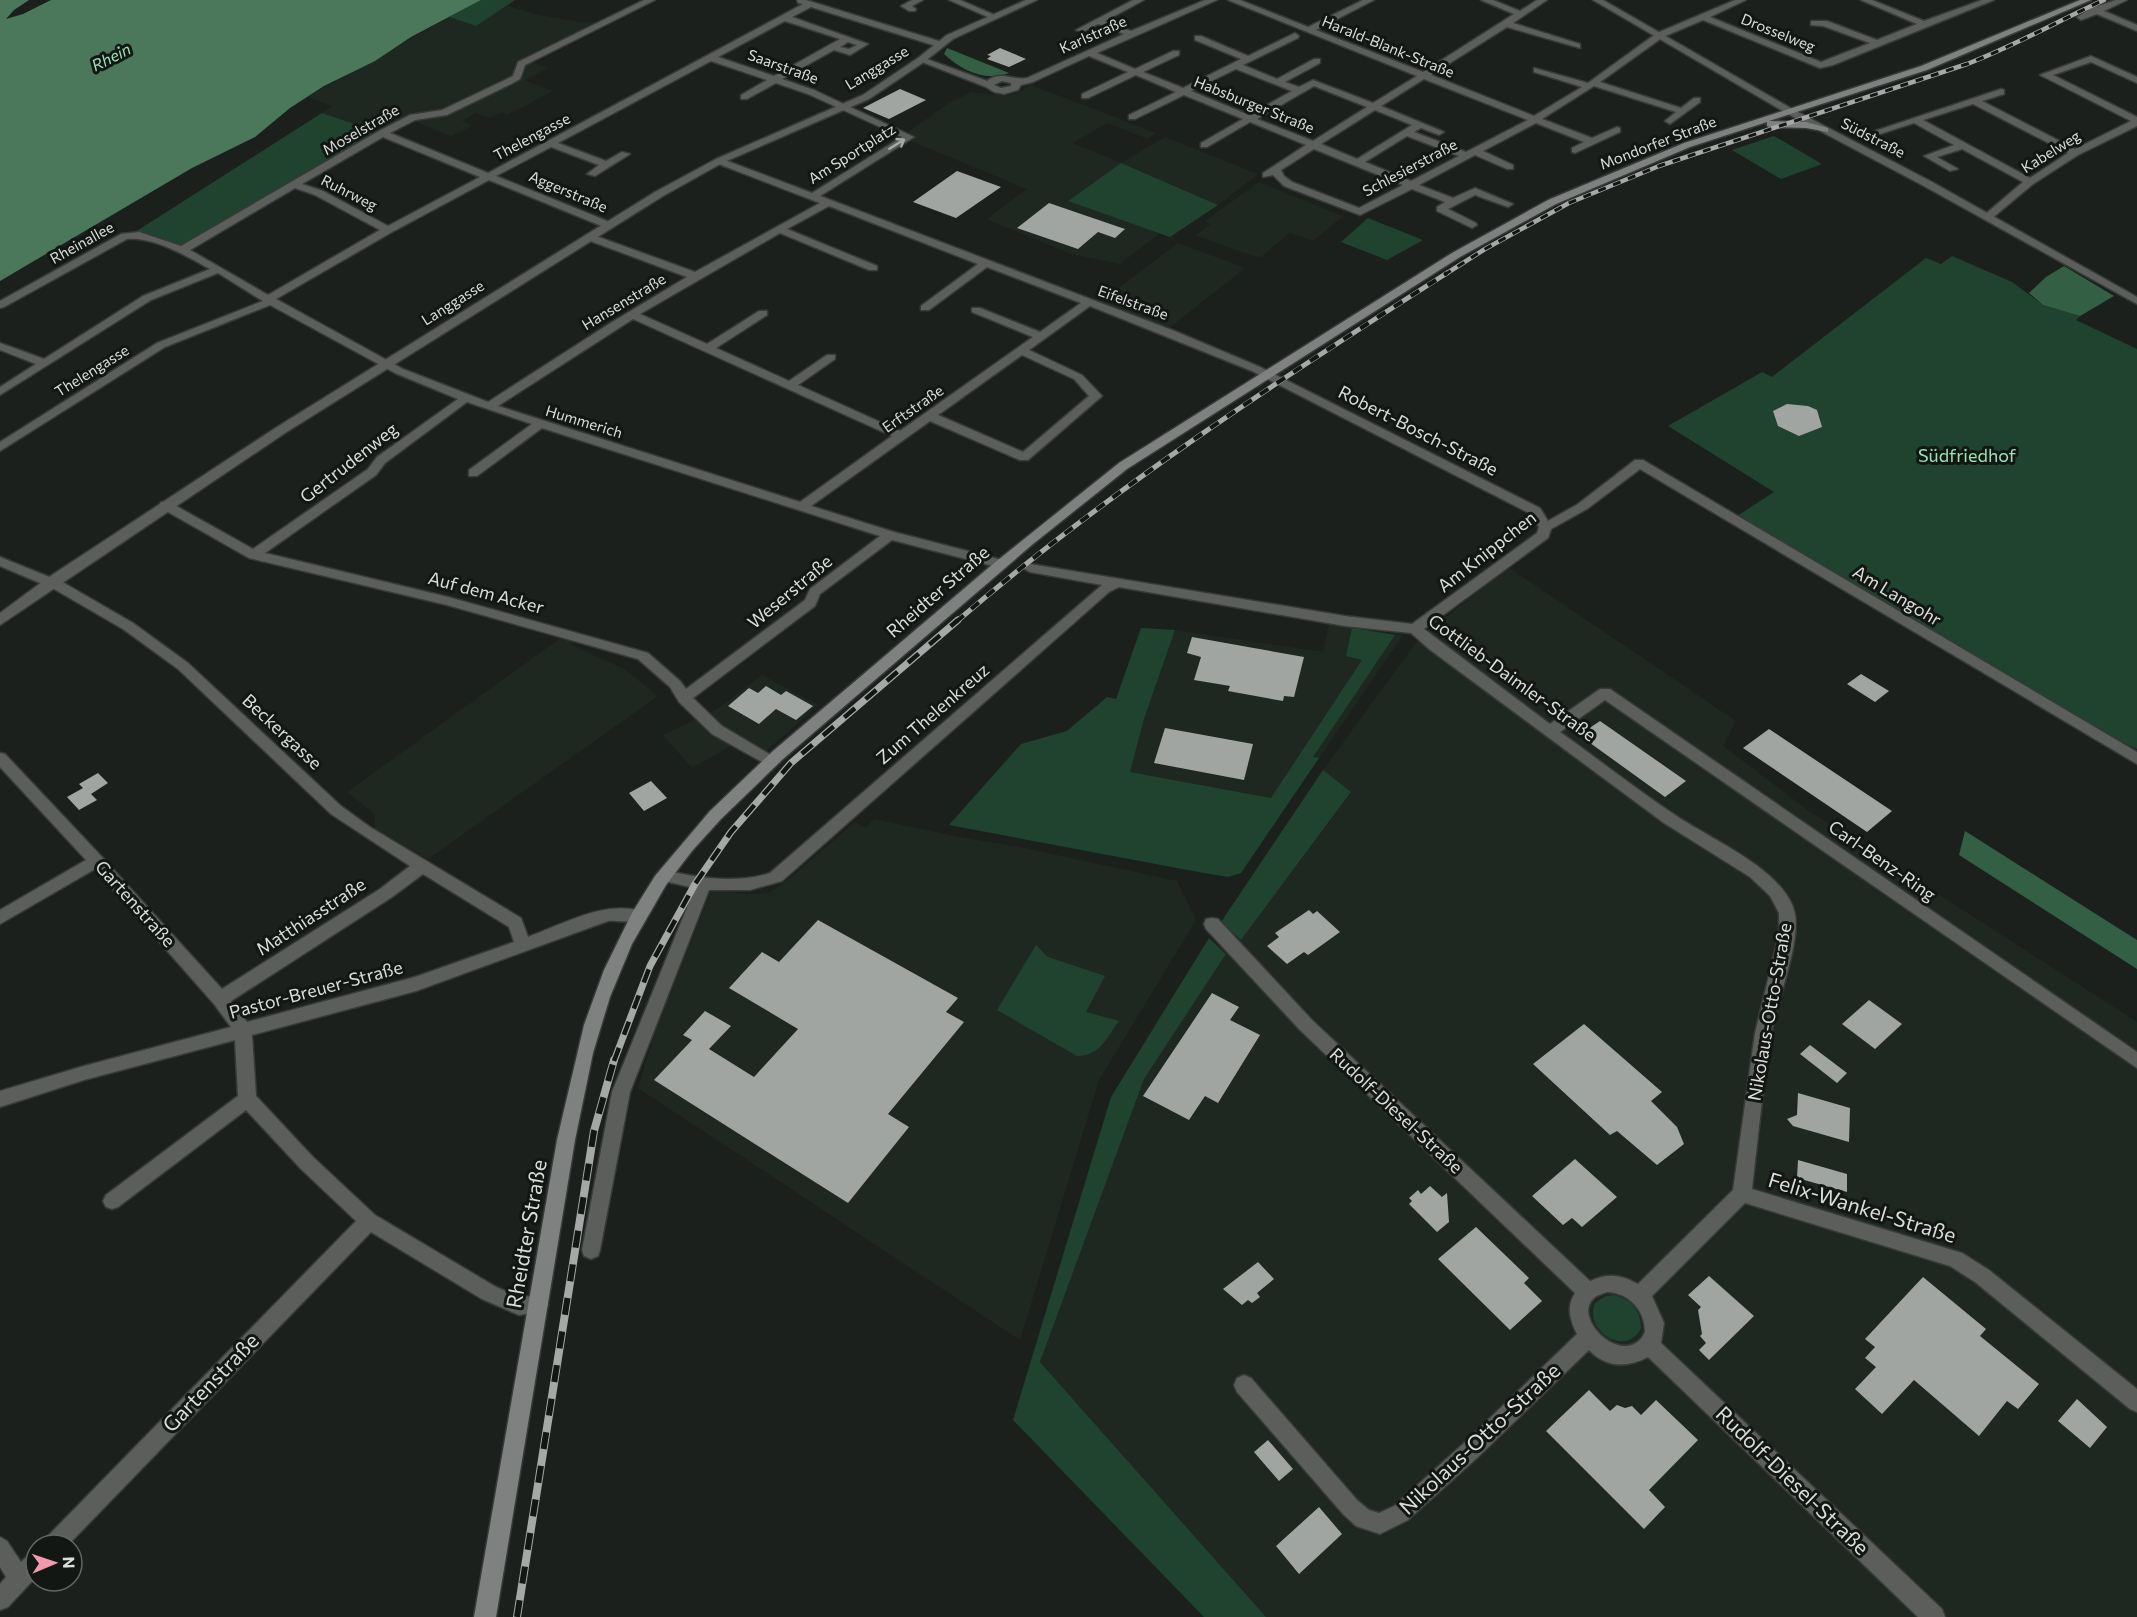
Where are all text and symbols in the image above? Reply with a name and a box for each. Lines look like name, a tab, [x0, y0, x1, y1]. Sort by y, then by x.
street label: Drosselweg	[1739, 9, 1818, 55]
street label: Karlstraße	[1056, 11, 1129, 57]
street label: Harald-Blank-Straße	[1320, 11, 1457, 81]
water label: Rhein	[88, 39, 134, 74]
street label: Langgasse	[842, 41, 911, 93]
street label: Saarstraße	[746, 45, 821, 87]
street label: Habsburger Straße	[1192, 72, 1317, 136]
street label: Moselstraße	[319, 100, 402, 158]
street label: Thelengasse	[490, 108, 573, 164]
street label: Mondorfer Straße	[1597, 112, 1719, 173]
street label: Südstraße	[1838, 113, 1909, 161]
street label: Am Sportplatz	[805, 119, 898, 187]
street label: Kabelweg	[2018, 126, 2083, 176]
street label: Schlesierstraße	[1359, 135, 1460, 200]
one-way arrow	[888, 138, 905, 150]
street label: Aggerstraße	[526, 167, 610, 216]
street label: Ruhrweg	[318, 170, 381, 214]
street label: Rheinallee	[46, 217, 117, 267]
street label: Hansenstraße	[578, 269, 669, 333]
street label: Langgasse	[418, 276, 487, 328]
street label: Eifelstraße	[1096, 281, 1171, 323]
street label: Thelengasse	[51, 340, 132, 400]
street label: Robert-Bosch-Straße	[1335, 380, 1502, 480]
street label: Erftstraße	[878, 381, 947, 436]
street label: Hummerich	[544, 401, 625, 441]
street label: Gertrudenweg	[295, 417, 402, 507]
park label: Südfriedhof	[1918, 444, 2017, 466]
street label: Am Knippchen	[1433, 506, 1540, 596]
street label: Rheidter Straße	[882, 541, 993, 642]
street label: Weserstraße	[743, 550, 836, 633]
street label: Am Langohr	[1849, 560, 1946, 630]
street label: Auf dem Acker	[426, 566, 547, 618]
street label: Gottlieb-Daimler-Straße	[1424, 609, 1601, 745]
street label: Zum Thelenkreuz	[871, 658, 993, 768]
street label: Beckergasse	[238, 689, 327, 774]
street label: Carl-Benz-Ring	[1825, 815, 1941, 905]
street label: Gartenstraße	[91, 855, 180, 951]
street label: Matthiasstraße	[252, 873, 369, 960]
street label: Nikolaus-Otto-Straße	[1743, 921, 1796, 1103]
street label: Pastor-Breuer-Straße	[227, 955, 405, 1023]
street label: Rudolf-Diesel-Straße	[1326, 1043, 1468, 1178]
street label: Rheidter Straße	[500, 1158, 551, 1310]
street label: Felix-Wankel-Straße	[1765, 1166, 1959, 1247]
street label: Gartenstraße	[157, 1327, 263, 1436]
street label: Nikolaus-Otto-Straße	[1393, 1357, 1564, 1519]
street label: Rudolf-Diesel-Straße	[1711, 1400, 1875, 1559]
north arrow	[24, 1533, 84, 1593]
text: N	[60, 1556, 79, 1569]

